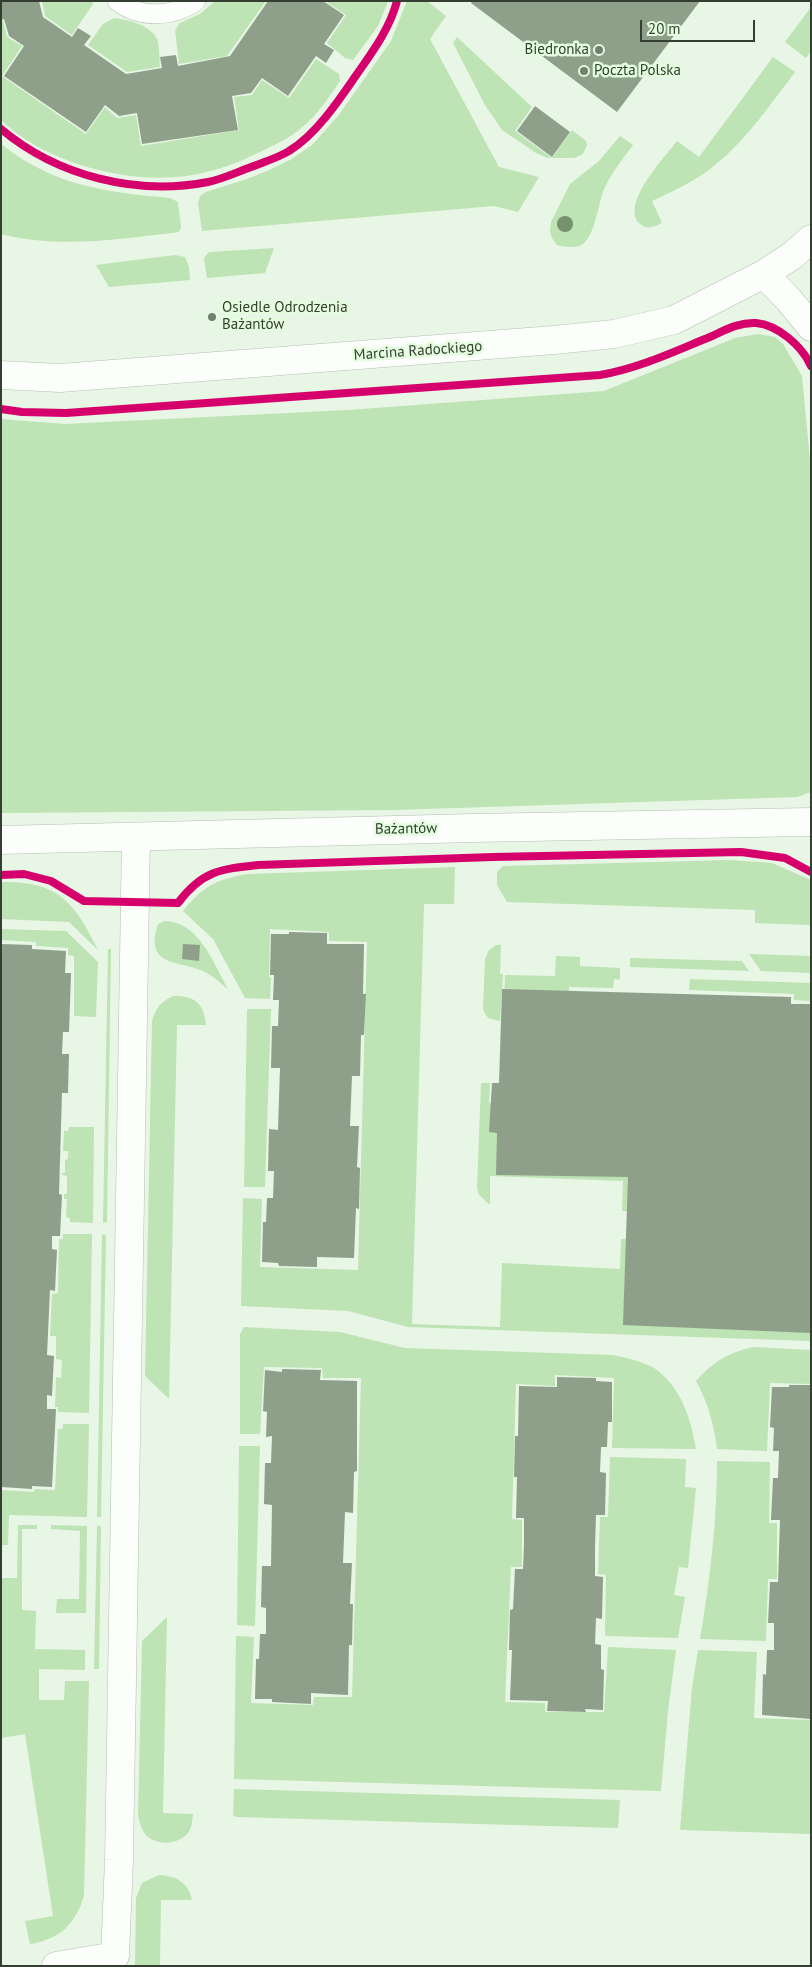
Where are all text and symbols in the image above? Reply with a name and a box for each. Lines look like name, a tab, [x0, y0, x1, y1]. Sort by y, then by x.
scale bar	[642, 10, 757, 42]
text: 20 m	[648, 19, 681, 38]
place label: Biedronka	[525, 41, 589, 59]
marker: Biedronka	[593, 44, 605, 56]
place label: Poczta Polska	[594, 62, 681, 80]
marker: Poczta Polska	[578, 65, 590, 77]
place label: Osiedle Odrodzenia Bażantów	[222, 299, 348, 334]
marker: Osiedle Odrodzenia Bażantów	[206, 311, 218, 323]
street label: Marcina Radockiego	[353, 338, 483, 364]
street label: Bażantów	[375, 819, 437, 839]

